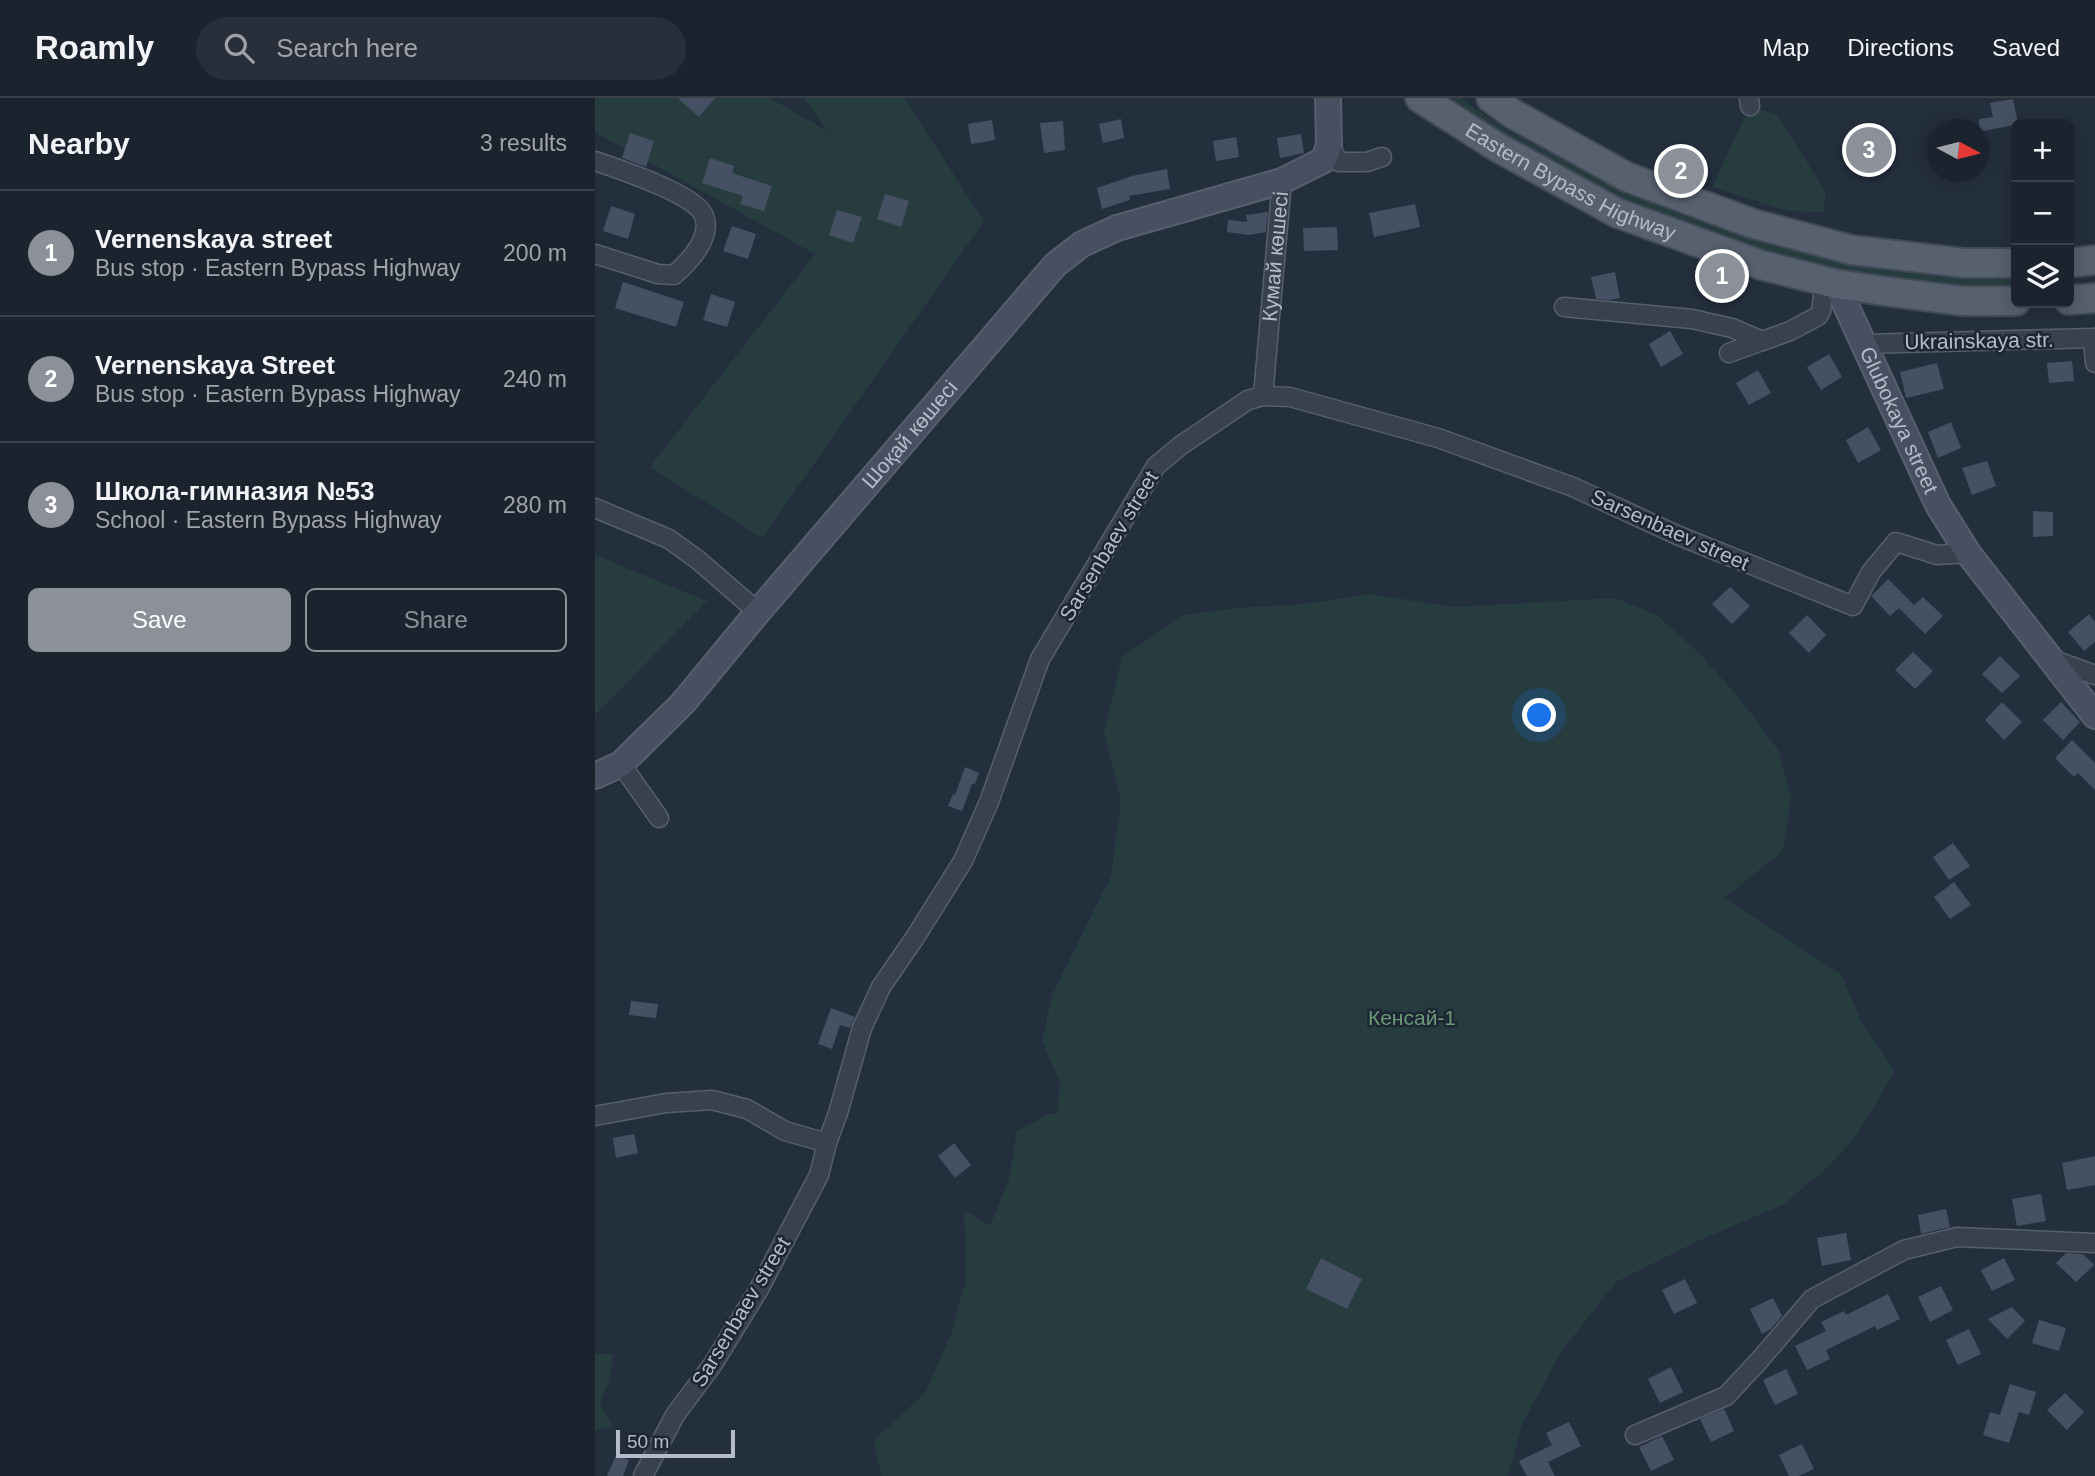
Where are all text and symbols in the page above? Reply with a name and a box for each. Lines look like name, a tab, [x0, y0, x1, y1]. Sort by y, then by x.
search box	[196, 17, 686, 80]
text: Roamly	[35, 29, 154, 66]
icon: search	[220, 29, 258, 67]
text: Search here	[276, 33, 418, 63]
text: Map	[1763, 34, 1809, 61]
text: Directions	[1847, 34, 1954, 61]
text: Saved	[1992, 34, 2060, 61]
street label: Eastern Bypass Highway	[1462, 118, 1679, 244]
north arrow	[1927, 119, 1990, 182]
map controls	[2011, 119, 2074, 308]
button: +	[2011, 119, 2074, 182]
pin: 3	[1846, 124, 1892, 176]
text: Nearby	[28, 127, 130, 160]
text: 3 results	[480, 130, 567, 156]
pin: 2	[1658, 145, 1704, 197]
button: −	[2011, 182, 2074, 245]
street label: Кумай көшесі	[1258, 190, 1292, 323]
text: Vernenskaya street	[95, 224, 332, 254]
text: 1	[45, 240, 57, 266]
text: 200 m	[503, 240, 567, 266]
button: layers	[2011, 245, 2074, 308]
pin: 1	[1699, 250, 1745, 302]
text: Bus stop · Eastern Bypass Highway	[95, 255, 461, 281]
street label: Ukrainskaya str.	[1904, 328, 2054, 353]
street label: Glubokaya street	[1856, 343, 1943, 497]
text: Vernenskaya Street	[95, 350, 335, 380]
text: 2	[45, 366, 57, 392]
text: 240 m	[503, 366, 567, 392]
street label: Шоқай көшесі	[857, 376, 962, 493]
text: Bus stop · Eastern Bypass Highway	[95, 381, 461, 407]
street label: Sarsenbaev street	[1055, 467, 1162, 625]
text: Школа-гимназия №53	[95, 476, 374, 506]
street label: Sarsenbaev street	[1588, 484, 1753, 575]
text: 3	[45, 492, 57, 518]
text: 280 m	[503, 492, 567, 518]
text: School · Eastern Bypass Highway	[95, 507, 441, 533]
button: Save	[28, 588, 291, 652]
button: Share	[305, 588, 567, 652]
your location	[1522, 698, 1556, 732]
park label: Кенсай-1	[1368, 1006, 1456, 1029]
street label: Sarsenbaev street	[687, 1233, 794, 1391]
scale bar	[616, 1427, 735, 1459]
text: 50 m	[627, 1431, 669, 1452]

